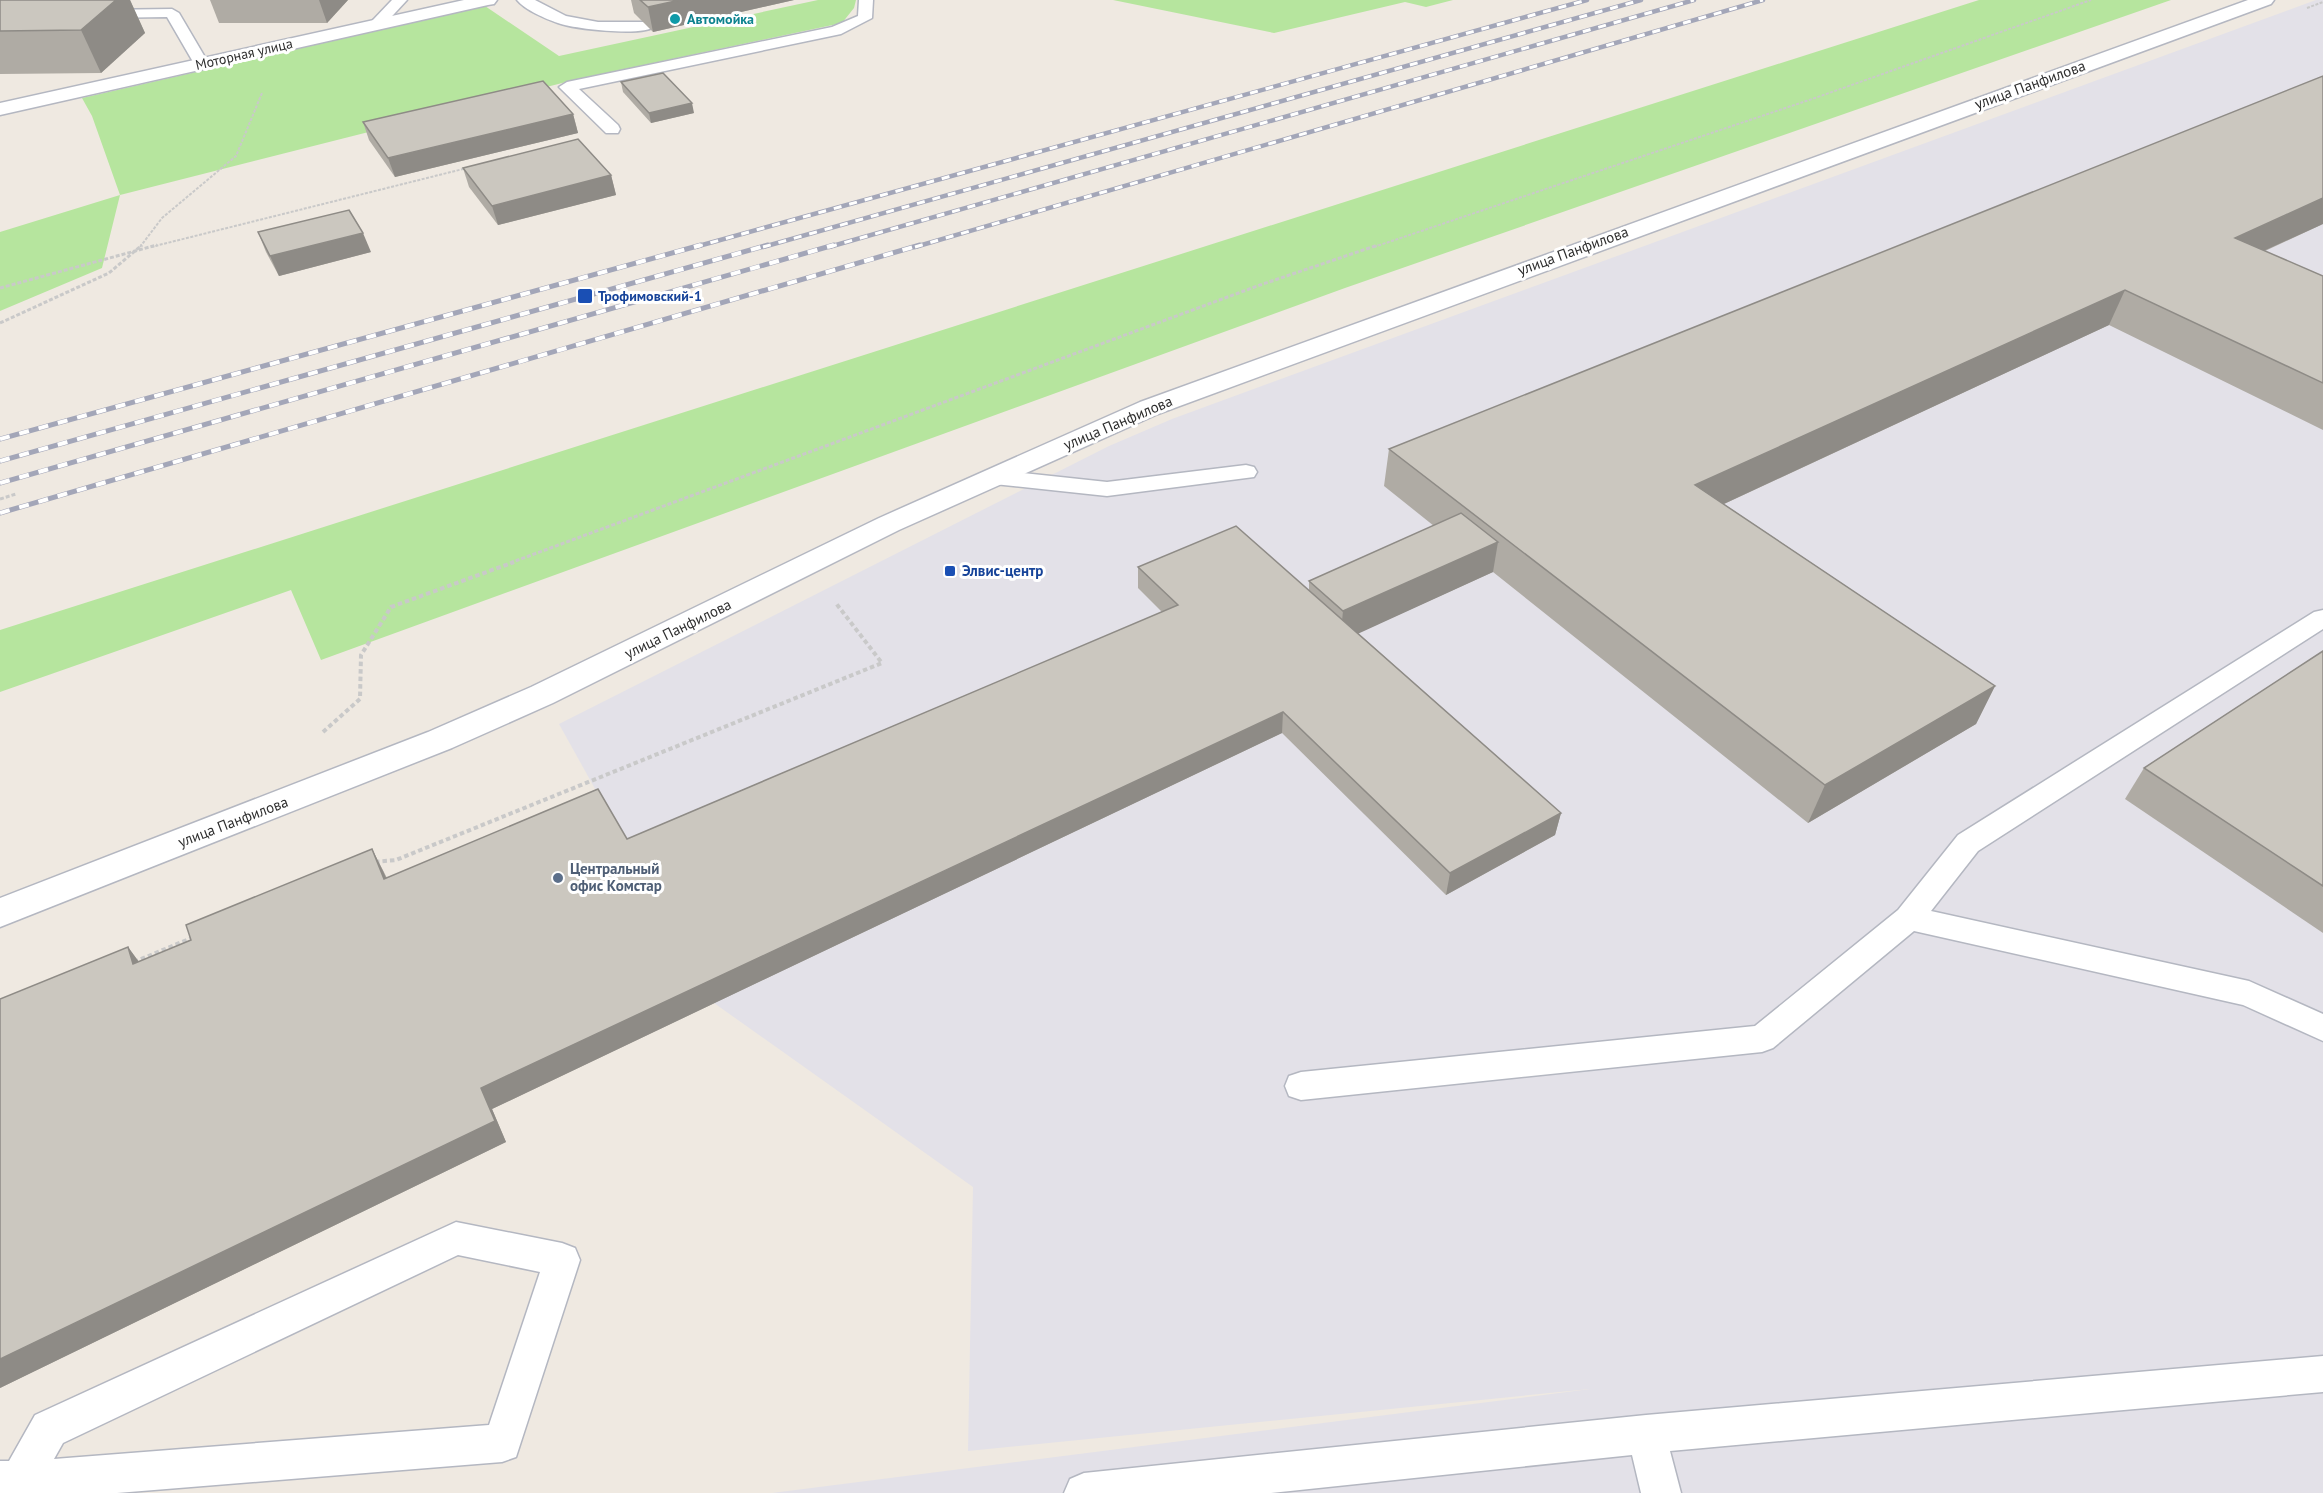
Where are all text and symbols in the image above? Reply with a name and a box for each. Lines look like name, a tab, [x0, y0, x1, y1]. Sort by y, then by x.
place label: Автомойка	[687, 10, 754, 28]
marker: Автомойка	[668, 12, 682, 26]
street label: Моторная улица	[194, 34, 294, 74]
street label: улица Панфилова	[1972, 56, 2088, 113]
street label: улица Панфилова	[1515, 222, 1631, 279]
marker: Трофимовский-1	[576, 287, 594, 305]
place label: Трофимовский-1	[598, 287, 702, 305]
street label: улица Панфилова	[1060, 391, 1175, 454]
place label: Элвис-центр	[962, 561, 1043, 580]
marker: Элвис-центр	[943, 564, 957, 578]
street label: улица Панфилова	[621, 594, 734, 663]
street label: улица Панфилова	[175, 792, 291, 851]
place label: Центральный офис Комстар	[570, 859, 662, 895]
marker: Центральный офис Комстар	[551, 871, 565, 885]

